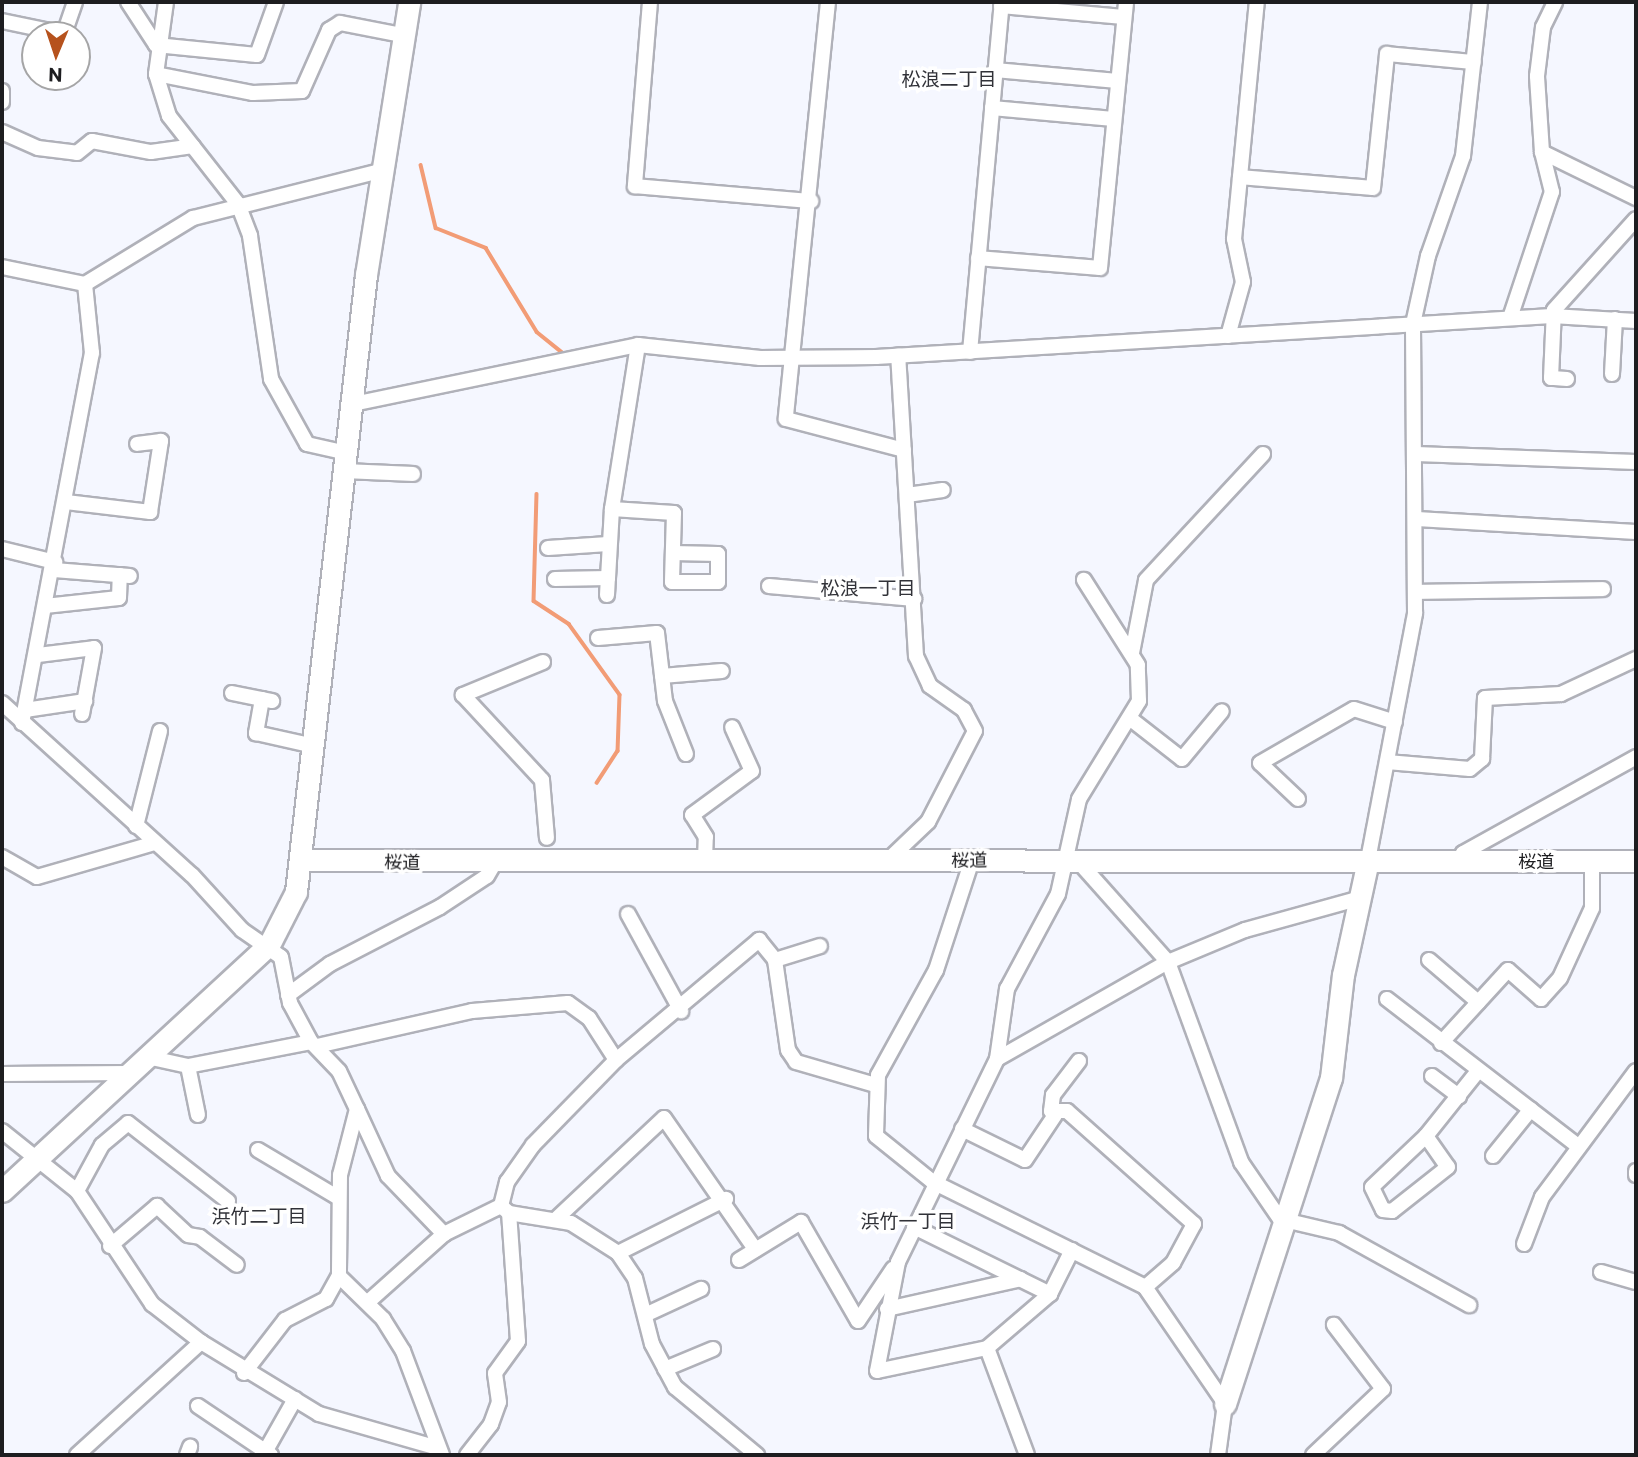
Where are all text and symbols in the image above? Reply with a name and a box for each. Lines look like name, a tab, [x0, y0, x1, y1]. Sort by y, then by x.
north arrow	[21, 21, 91, 91]
text: N	[48, 64, 63, 87]
district label: 松浪二丁目	[902, 68, 996, 90]
district label: 松浪一丁目	[821, 577, 915, 599]
street label: 桜道	[951, 849, 987, 871]
street label: 桜道	[1518, 850, 1554, 872]
street label: 桜道	[384, 851, 420, 873]
district label: 浜竹二丁目	[212, 1205, 306, 1227]
district label: 浜竹一丁目	[861, 1210, 955, 1232]

